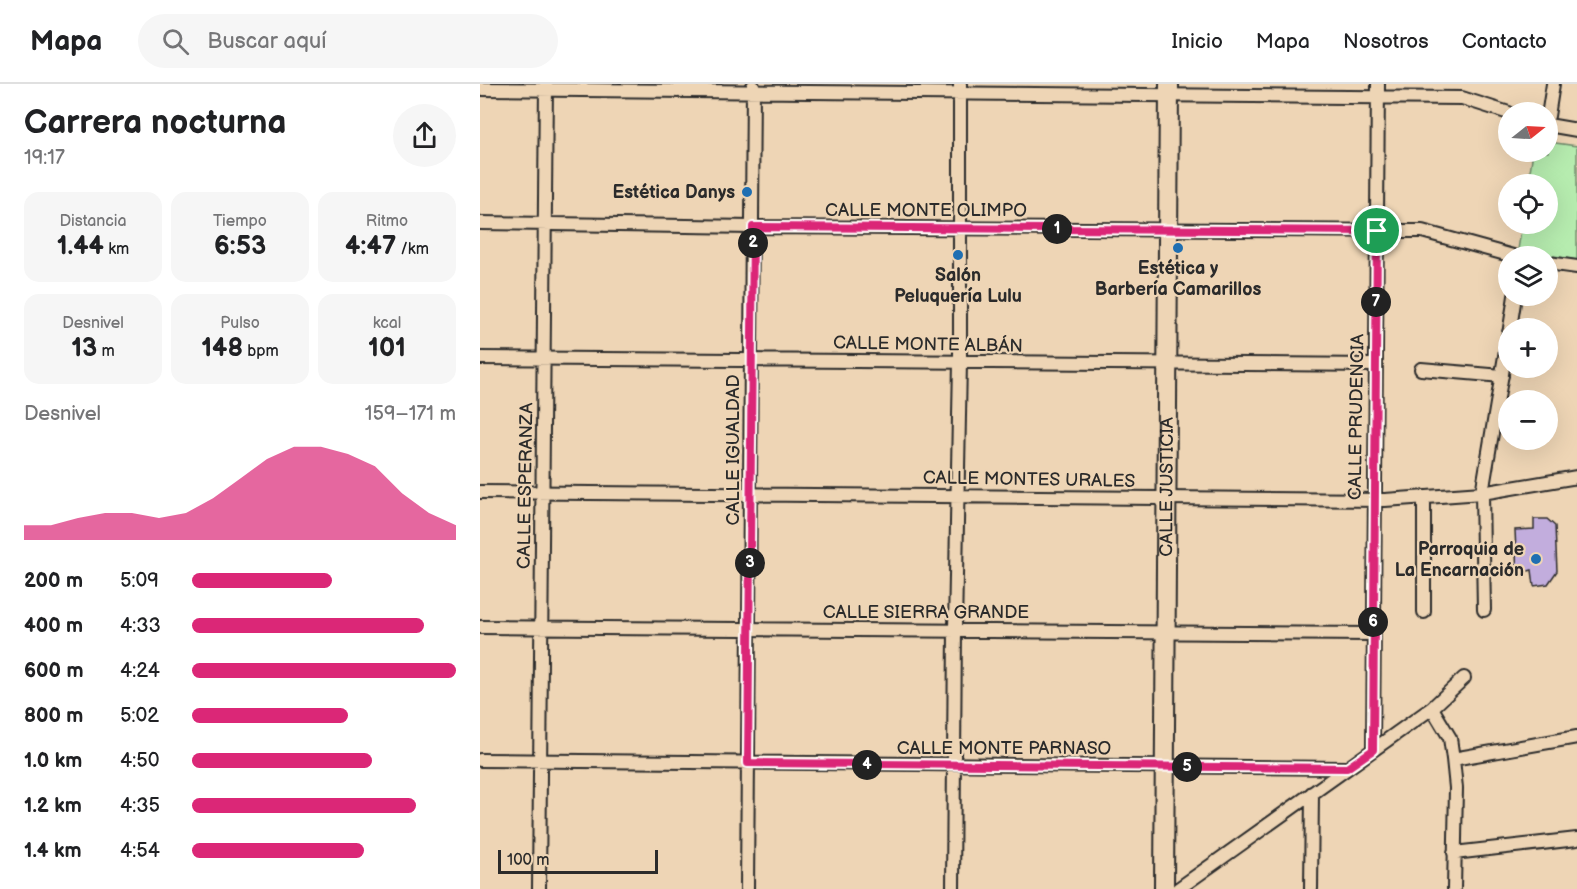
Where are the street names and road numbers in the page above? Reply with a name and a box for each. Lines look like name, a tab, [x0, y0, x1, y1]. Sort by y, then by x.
street label: CALLE MONTE OLIMPO	[825, 200, 1027, 221]
street label: CALLE MONTE ALBÁN	[833, 330, 1023, 357]
street label: CALLE PRUDENCIA	[1345, 334, 1368, 500]
street label: CALLE IGUALDAD	[723, 374, 744, 526]
street label: CALLE ESPERANZA	[514, 403, 537, 569]
street label: CALLE JUSTICIA	[1156, 417, 1178, 557]
street label: CALLE MONTES URALES	[923, 467, 1136, 492]
street label: CALLE SIERRA GRANDE	[823, 602, 1029, 623]
street label: CALLE MONTE PARNASO	[897, 738, 1111, 759]

